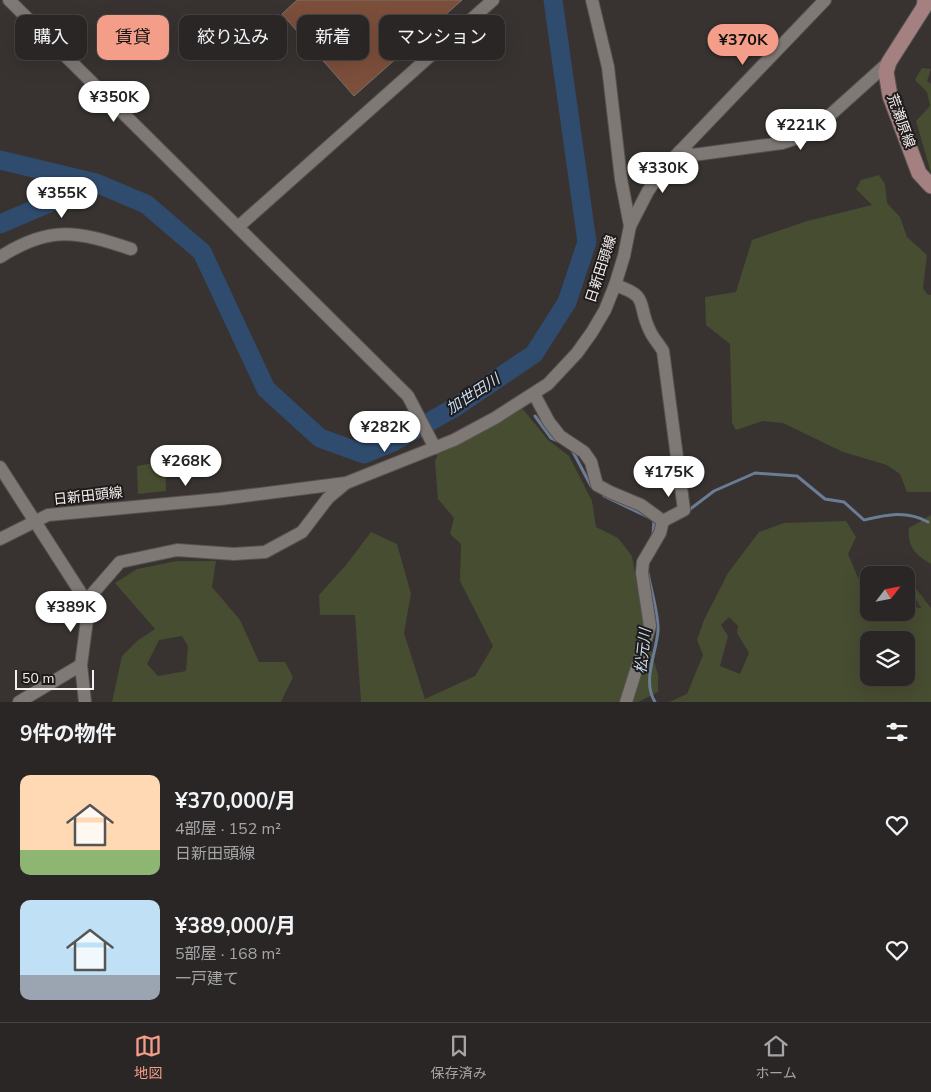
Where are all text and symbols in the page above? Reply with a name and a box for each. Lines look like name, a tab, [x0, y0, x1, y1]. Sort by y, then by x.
chip: 購入	[15, 15, 87, 60]
chip: 賃貸	[97, 15, 169, 60]
chip: 絞り込み	[179, 15, 287, 60]
chip: 新着	[297, 15, 369, 60]
chip: マンション	[379, 15, 505, 60]
pin: ¥370K	[708, 23, 778, 66]
text: ¥370K	[718, 29, 768, 51]
pin: ¥350K	[79, 80, 149, 123]
text: ¥350K	[89, 86, 139, 108]
street label: 荒瀬原線	[882, 91, 920, 151]
pin: ¥221K	[766, 108, 836, 151]
text: ¥221K	[776, 114, 826, 136]
pin: ¥330K	[628, 152, 698, 194]
text: ¥330K	[638, 157, 688, 179]
pin: ¥355K	[27, 176, 97, 219]
text: ¥355K	[37, 182, 87, 204]
street label: 日新田頭線	[581, 233, 621, 305]
water label: 加世田川	[442, 368, 505, 419]
pin: ¥282K	[350, 410, 420, 453]
text: ¥282K	[360, 416, 410, 438]
pin: ¥268K	[151, 444, 221, 487]
text: ¥268K	[161, 450, 211, 472]
pin: ¥175K	[634, 456, 704, 498]
text: ¥175K	[644, 461, 694, 483]
street label: 日新田頭線	[52, 483, 124, 509]
north arrow	[860, 566, 915, 621]
map controls	[860, 566, 915, 686]
pin: ¥389K	[36, 590, 106, 633]
text: ¥389K	[46, 596, 96, 618]
water label: 松元川	[631, 626, 656, 674]
button: layers	[860, 631, 915, 686]
scale bar	[15, 667, 94, 690]
text: 50 m	[22, 669, 54, 688]
icon: filters	[883, 718, 911, 746]
text: 9件の物件	[20, 720, 117, 748]
text: ¥370,000/月	[175, 787, 296, 815]
icon: home	[60, 795, 120, 855]
icon: heart	[883, 811, 911, 839]
text: 4部屋 · 152 m²	[175, 818, 281, 840]
text: 日新田頭線	[175, 843, 255, 865]
text: ¥389,000/月	[175, 912, 296, 940]
icon: home	[60, 920, 120, 980]
icon: heart	[883, 936, 911, 964]
text: 5部屋 · 168 m²	[175, 943, 281, 965]
text: 一戸建て	[175, 968, 239, 990]
tab: 地図	[134, 1032, 162, 1083]
tab: 保存済み	[431, 1032, 487, 1083]
tab: ホーム	[755, 1032, 797, 1083]

